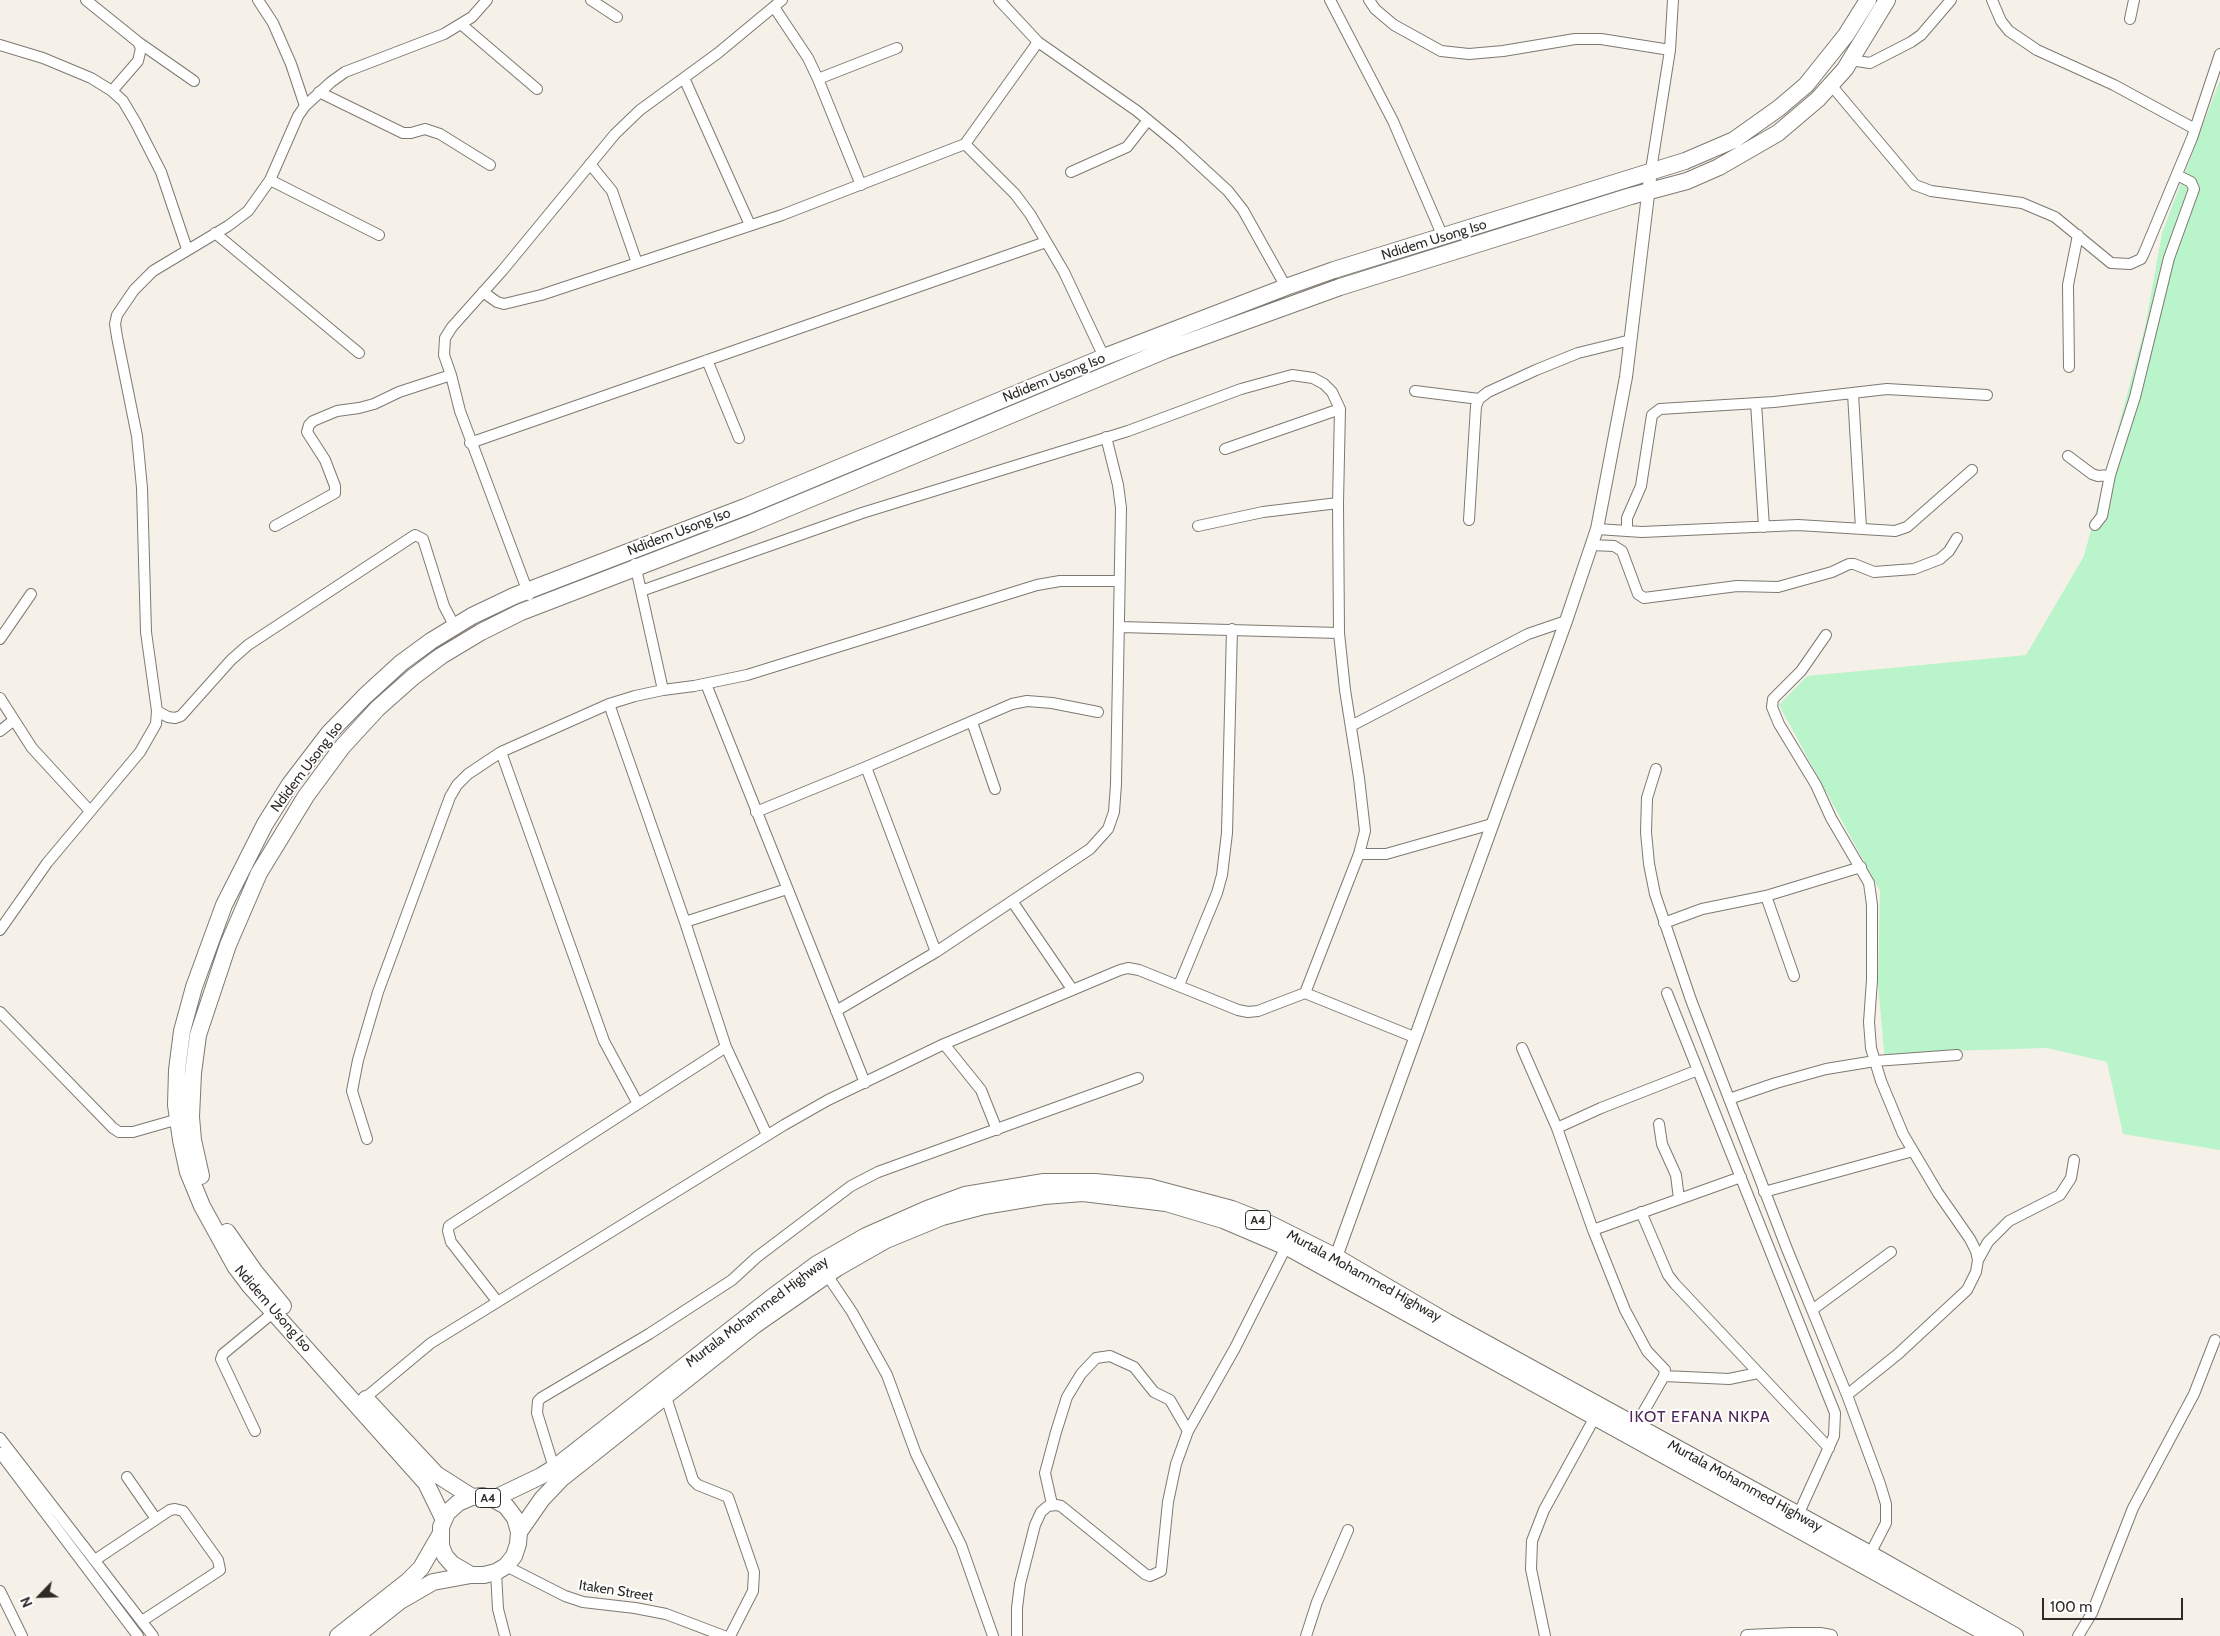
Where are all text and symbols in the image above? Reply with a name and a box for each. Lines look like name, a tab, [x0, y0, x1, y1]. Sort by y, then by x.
street label: Ndidem Usong Iso	[1379, 216, 1489, 264]
street label: Ndidem Usong Iso	[1000, 350, 1108, 406]
street label: Ndidem Usong Iso	[625, 505, 733, 559]
street label: Ndidem Usong Iso	[267, 718, 347, 816]
road number: A4	[1246, 1210, 1270, 1230]
street label: Murtala Mohammed Highway	[1284, 1226, 1444, 1326]
street label: Murtala Mohammed Highway	[682, 1253, 832, 1371]
street label: Ndidem Usong Iso	[231, 1262, 315, 1356]
district label: IKOT EFANA NKPA	[1627, 1407, 1773, 1427]
street label: Murtala Mohammed Highway	[1665, 1436, 1825, 1536]
road number: A4	[476, 1489, 500, 1508]
north arrow	[15, 1571, 65, 1621]
street label: Itaken Street	[578, 1577, 654, 1605]
scale bar	[2045, 1588, 2186, 1620]
text: N	[16, 1594, 37, 1610]
text: 100 m	[2050, 1598, 2092, 1616]

